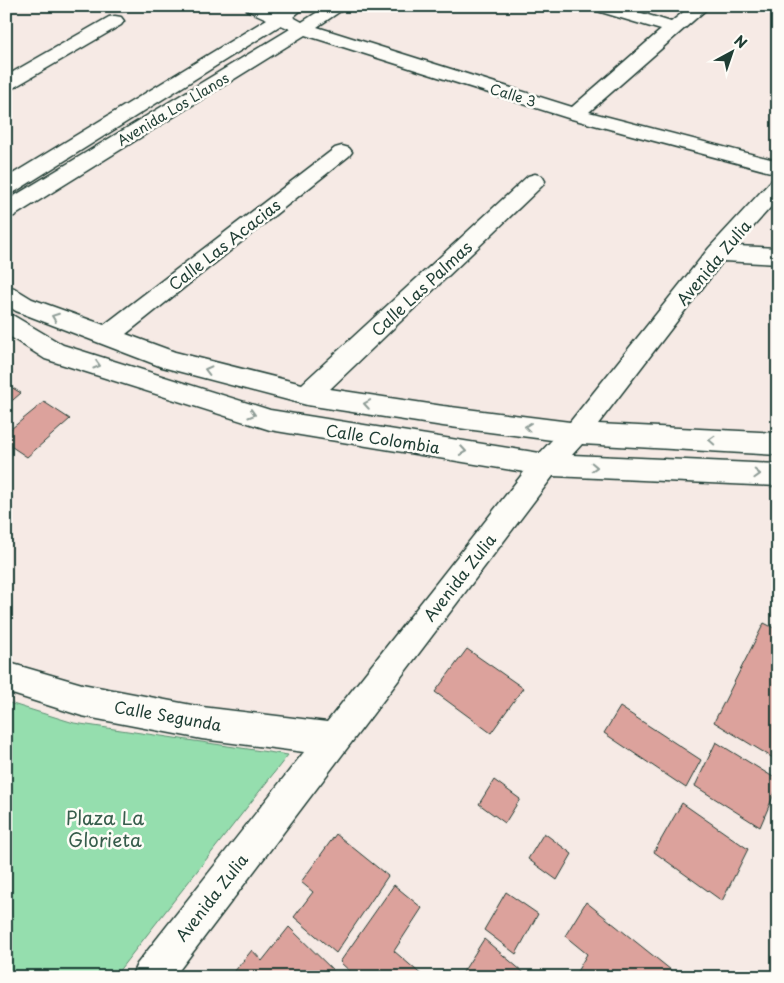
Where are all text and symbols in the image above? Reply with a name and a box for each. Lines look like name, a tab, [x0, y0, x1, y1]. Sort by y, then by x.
north arrow	[706, 28, 756, 78]
text: N	[730, 30, 752, 53]
street label: Avenida Los Llanos	[113, 67, 233, 151]
street label: Calle 3	[487, 78, 539, 112]
street label: Calle Las Acacias	[163, 193, 285, 295]
street label: Avenida Zulia	[670, 214, 756, 310]
street label: Calle Las Palmas	[365, 235, 477, 341]
one-way arrow	[51, 313, 60, 323]
one-way arrow	[92, 360, 100, 370]
one-way arrow	[204, 365, 213, 376]
one-way arrow	[362, 400, 371, 410]
one-way arrow	[247, 409, 256, 419]
street label: Calle Colombia	[324, 417, 442, 459]
one-way arrow	[523, 422, 531, 433]
one-way arrow	[707, 435, 715, 446]
one-way arrow	[459, 446, 468, 456]
one-way arrow	[591, 461, 599, 472]
one-way arrow	[753, 469, 761, 479]
street label: Avenida Zulia	[417, 528, 501, 626]
street label: Calle Segunda	[112, 694, 224, 736]
park label: Plaza La Glorieta	[66, 803, 144, 853]
street label: Avenida Zulia	[169, 848, 253, 946]

